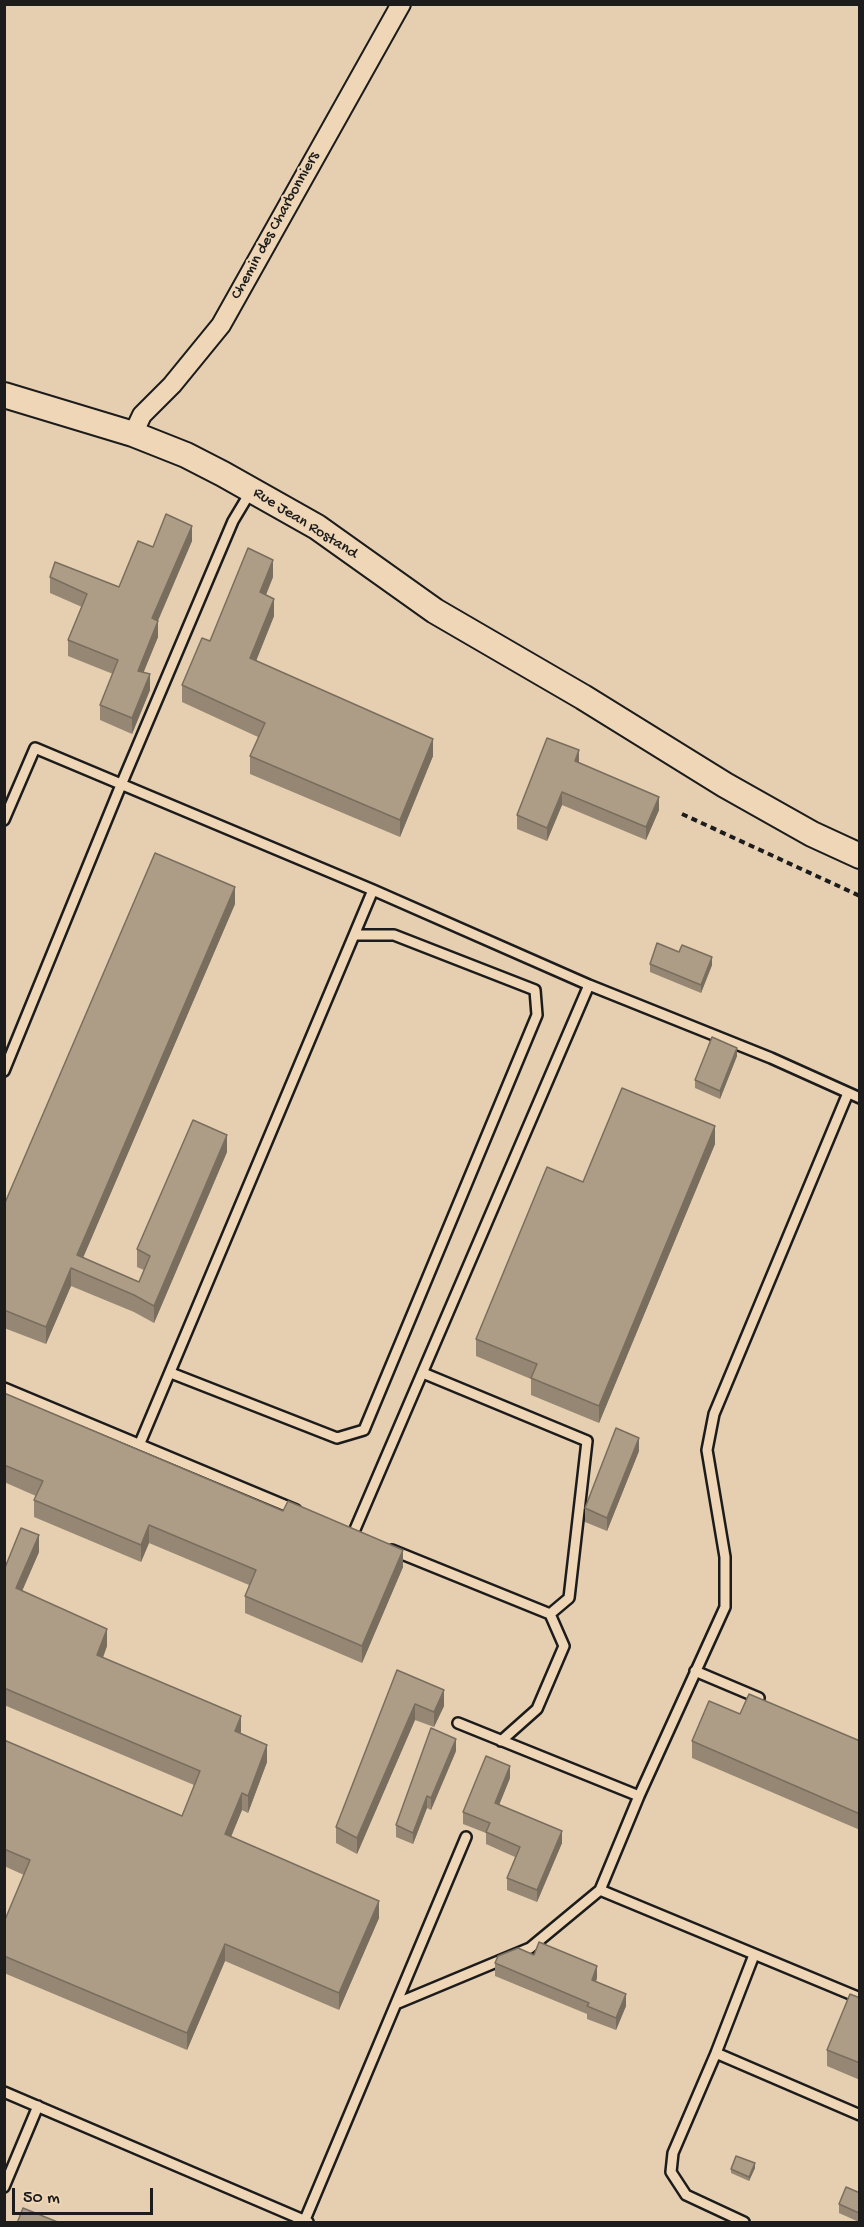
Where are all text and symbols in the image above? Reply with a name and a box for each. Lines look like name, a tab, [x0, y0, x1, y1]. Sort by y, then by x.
street label: Chemin des Charbonniers	[227, 149, 325, 303]
street label: Rue Jean Rostand	[249, 484, 361, 564]
scale bar	[15, 2176, 156, 2214]
text: 50 m	[23, 2188, 60, 2209]

